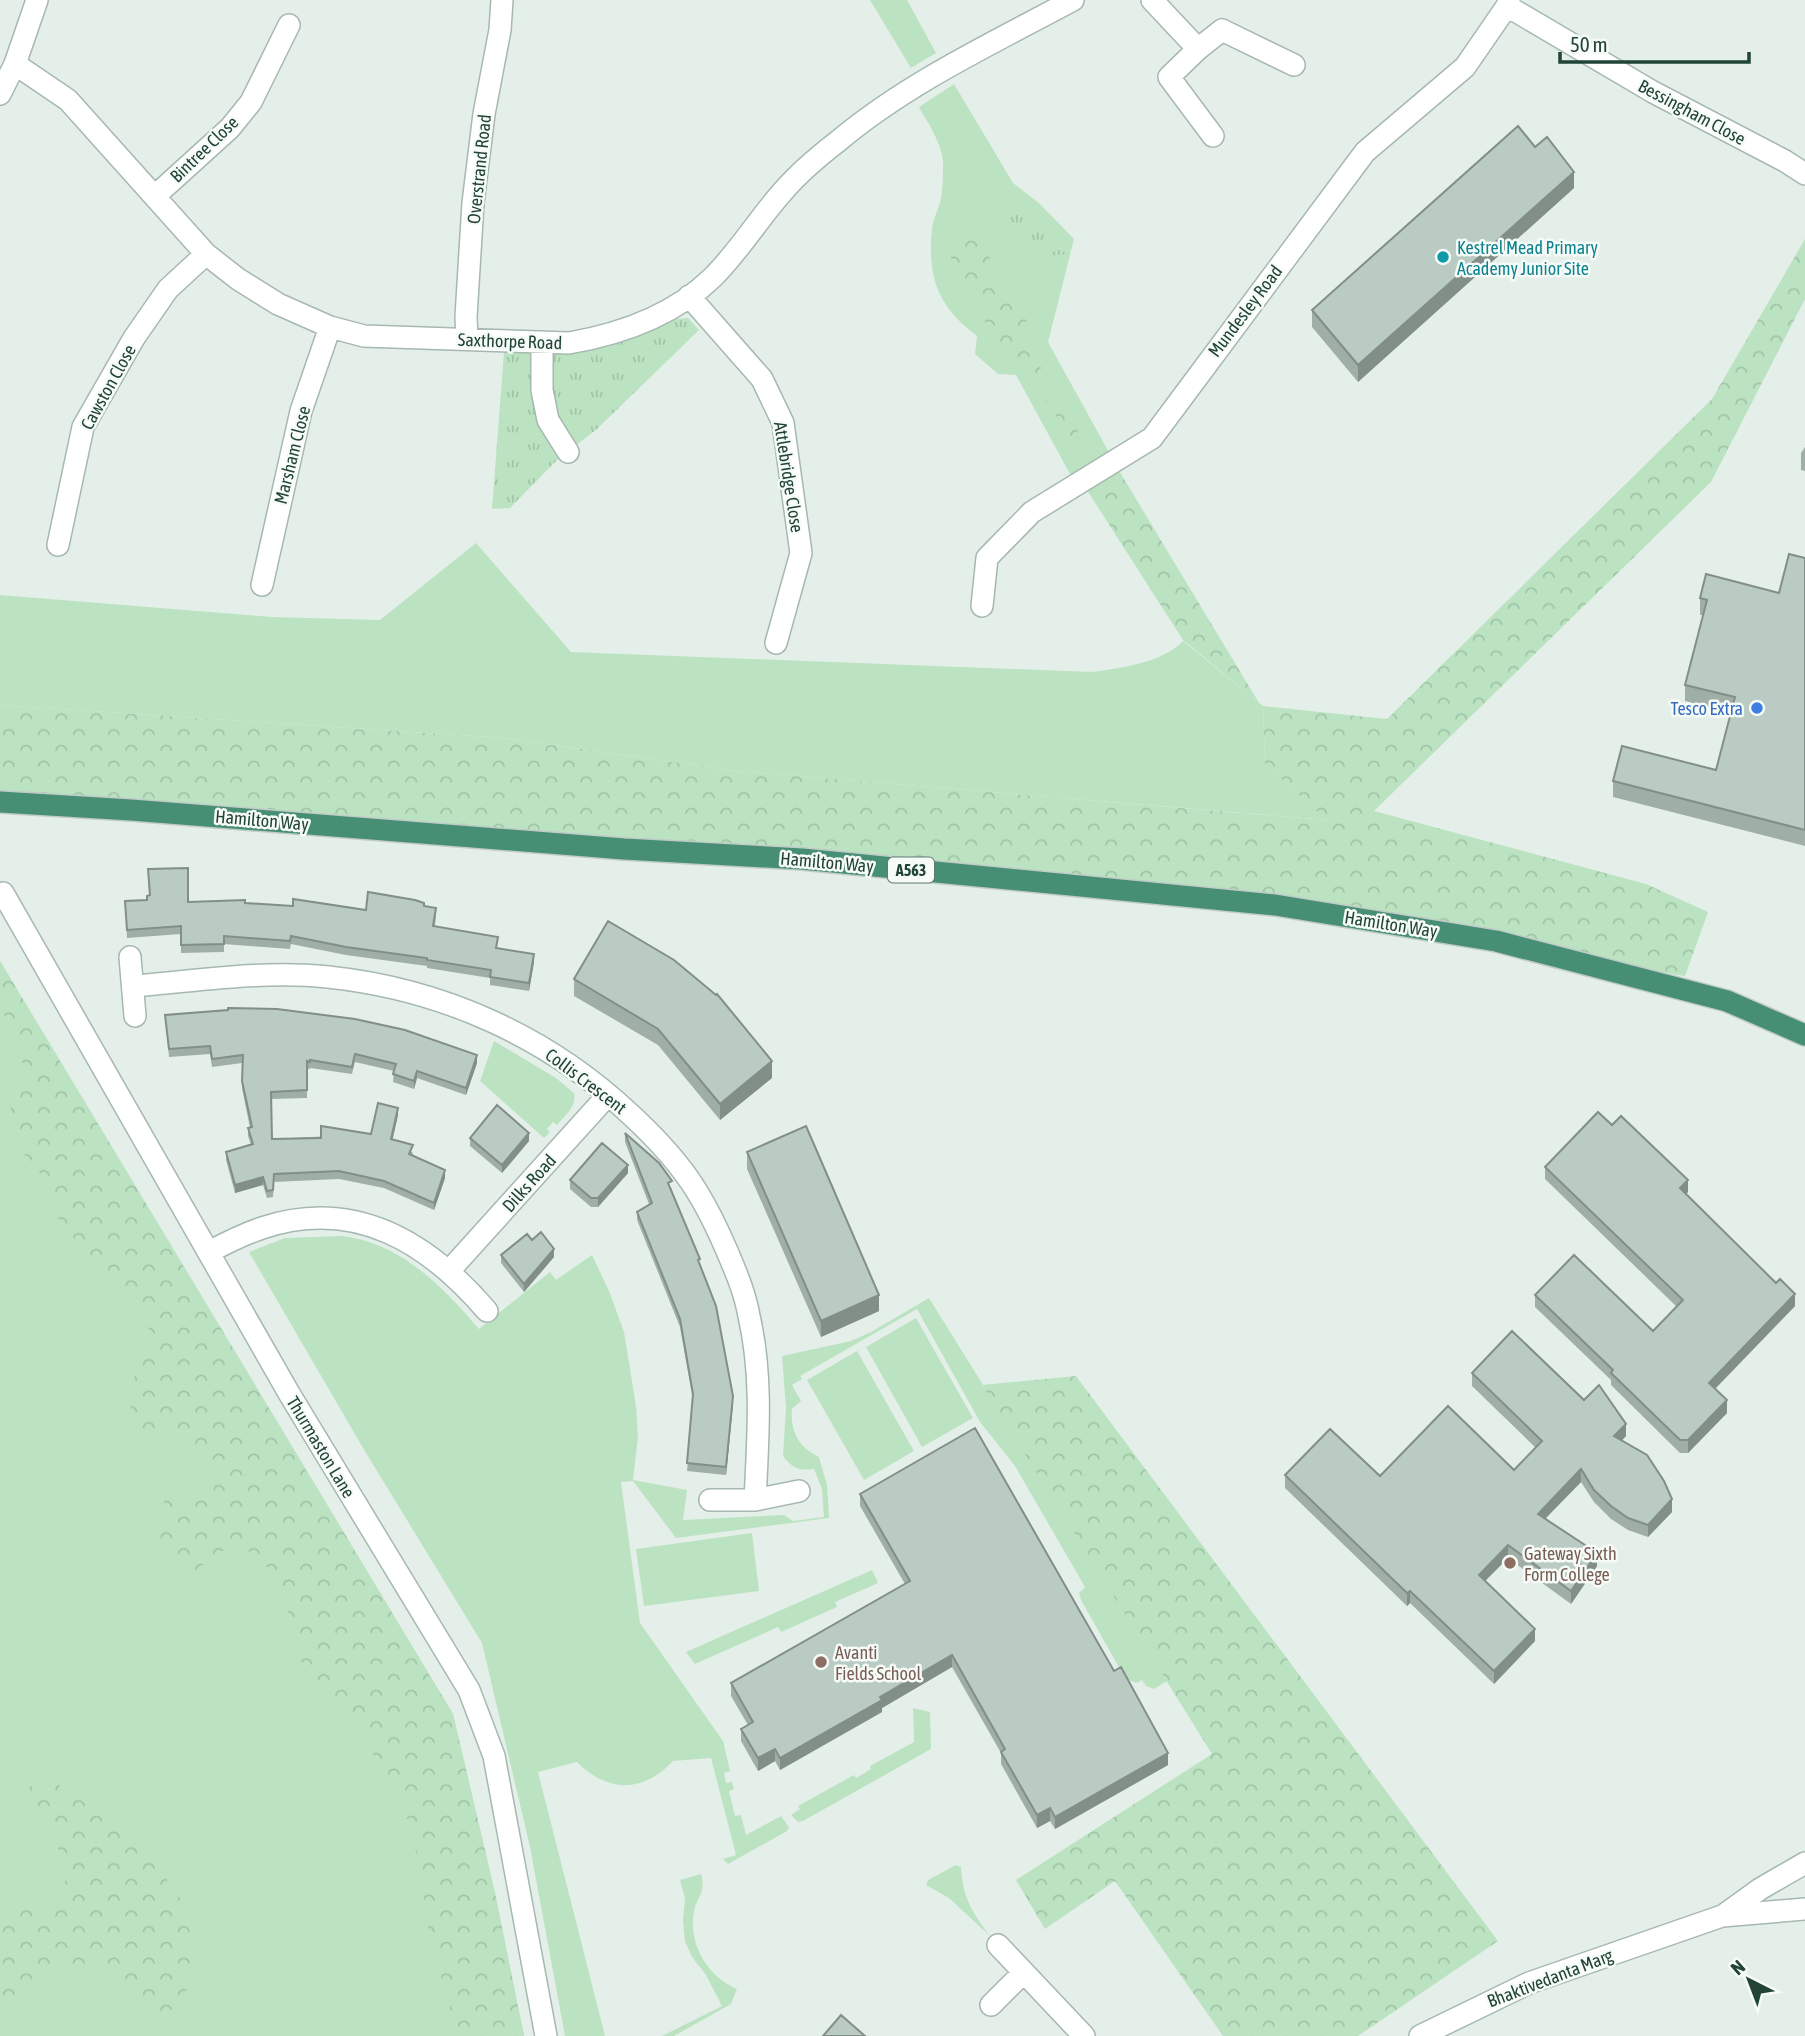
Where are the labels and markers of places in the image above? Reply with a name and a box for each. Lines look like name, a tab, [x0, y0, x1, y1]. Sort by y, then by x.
place label: Kestrel Mead Primary Academy Junior Site	[1457, 237, 1598, 279]
marker: Kestrel Mead Primary Academy Junior Site	[1435, 249, 1451, 265]
place label: Tesco Extra	[1671, 698, 1743, 719]
marker: Tesco Extra	[1749, 700, 1765, 716]
place label: Gateway Sixth Form College	[1524, 1543, 1617, 1585]
marker: Gateway Sixth Form College	[1502, 1555, 1518, 1571]
place label: Avanti Fields School	[835, 1642, 921, 1684]
marker: Avanti Fields School	[813, 1654, 829, 1670]

